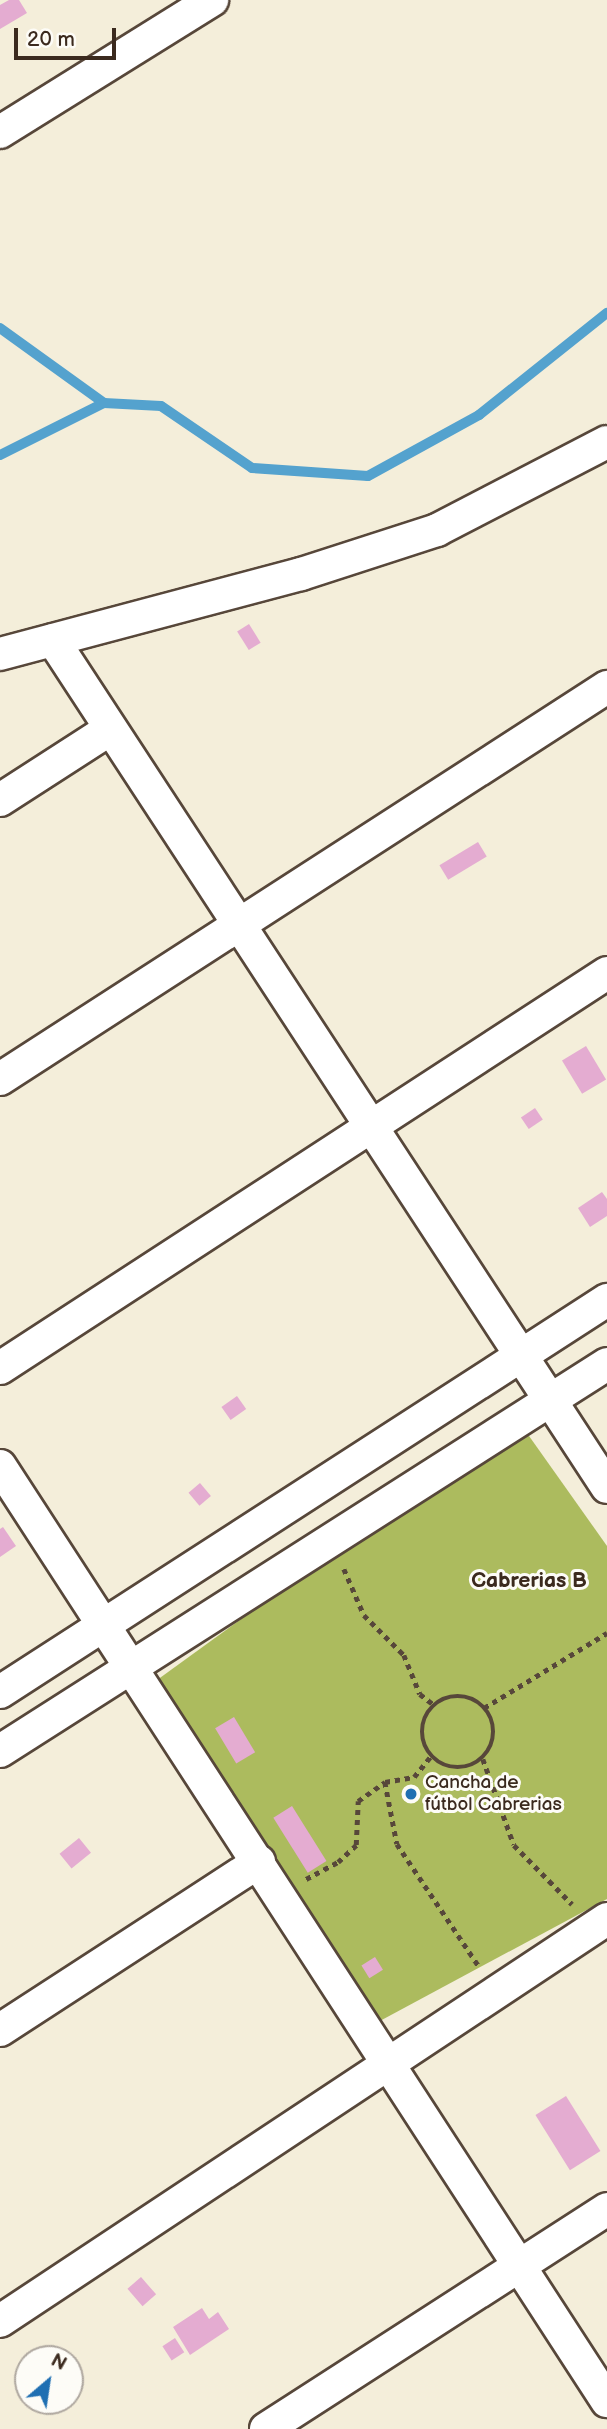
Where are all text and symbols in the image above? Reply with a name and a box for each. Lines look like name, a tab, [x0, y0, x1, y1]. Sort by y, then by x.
scale bar	[18, 14, 119, 58]
text: 20 m	[27, 27, 75, 52]
district label: Cabrerias B	[471, 1568, 587, 1594]
place label: Cancha de fútbol Cabrerias	[425, 1772, 562, 1816]
marker: Cancha de fútbol Cabrerias	[403, 1786, 419, 1802]
north arrow	[14, 2345, 84, 2415]
text: N	[47, 2349, 70, 2376]

